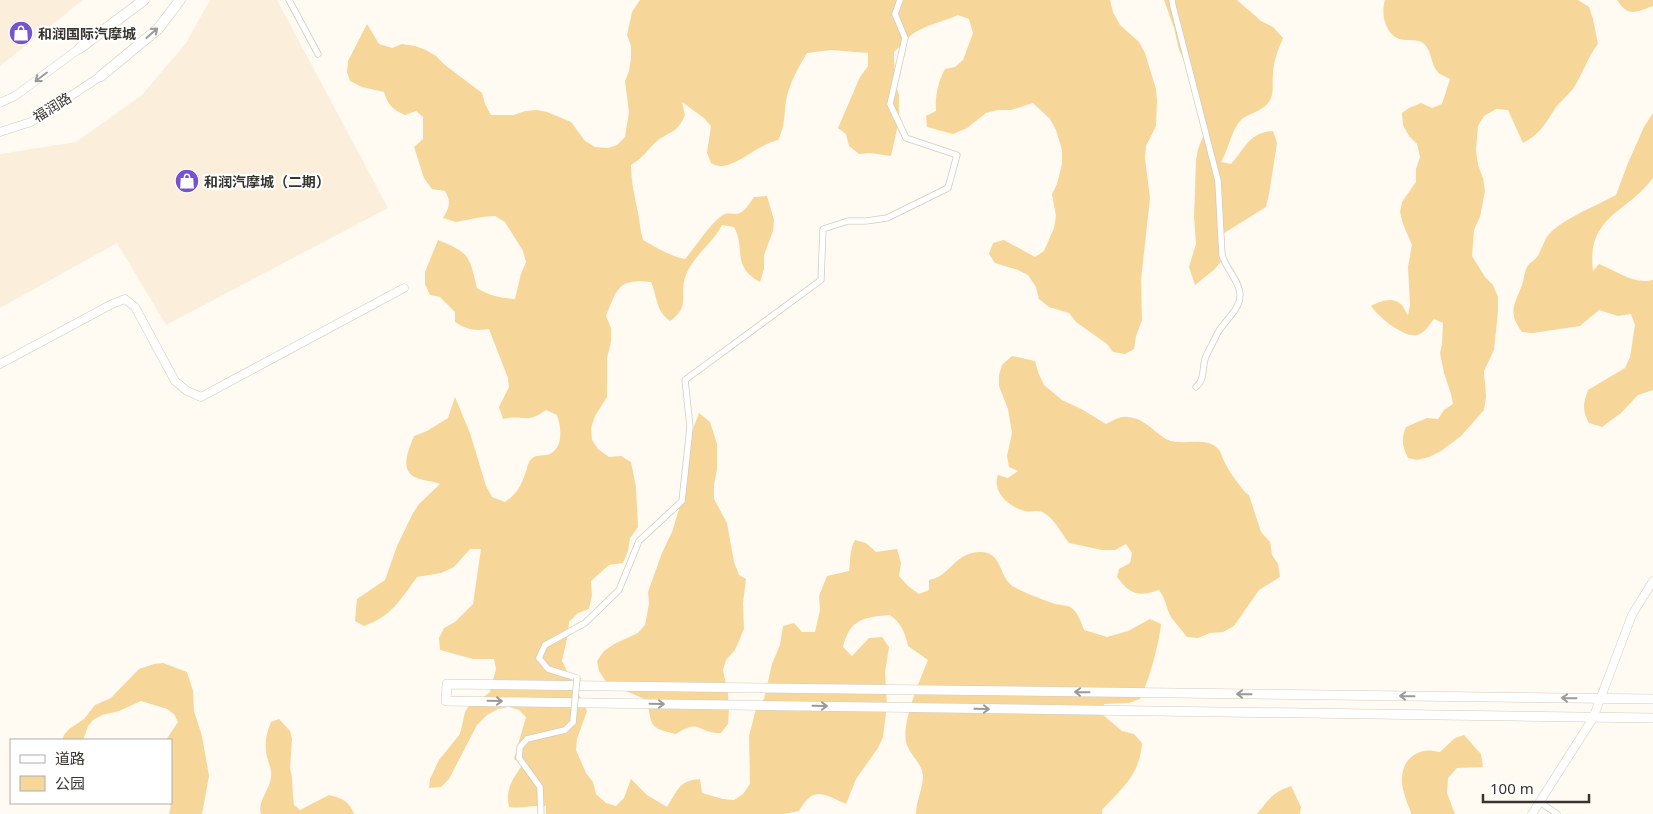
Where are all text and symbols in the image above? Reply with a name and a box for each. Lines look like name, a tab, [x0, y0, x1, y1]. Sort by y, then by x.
shop icon: 和润国际汽摩城	[8, 20, 34, 46]
place label: 和润国际汽摩城	[38, 24, 136, 43]
one-way arrow	[145, 28, 158, 39]
one-way arrow	[34, 72, 48, 82]
street label: 福润路	[29, 88, 75, 126]
shop icon: 和润汽摩城（二期）	[174, 168, 200, 194]
place label: 和润汽摩城（二期）	[204, 172, 330, 191]
one-way arrow	[1074, 687, 1090, 697]
one-way arrow	[1237, 689, 1253, 699]
one-way arrow	[1399, 691, 1416, 701]
one-way arrow	[1562, 693, 1578, 702]
one-way arrow	[487, 697, 503, 706]
one-way arrow	[648, 699, 665, 709]
one-way arrow	[811, 701, 827, 711]
one-way arrow	[974, 704, 990, 713]
legend	[10, 739, 172, 804]
text: 道路	[55, 748, 85, 768]
scale bar	[1483, 772, 1589, 804]
text: 公园	[55, 773, 85, 793]
text: 100 m	[1490, 778, 1534, 798]

